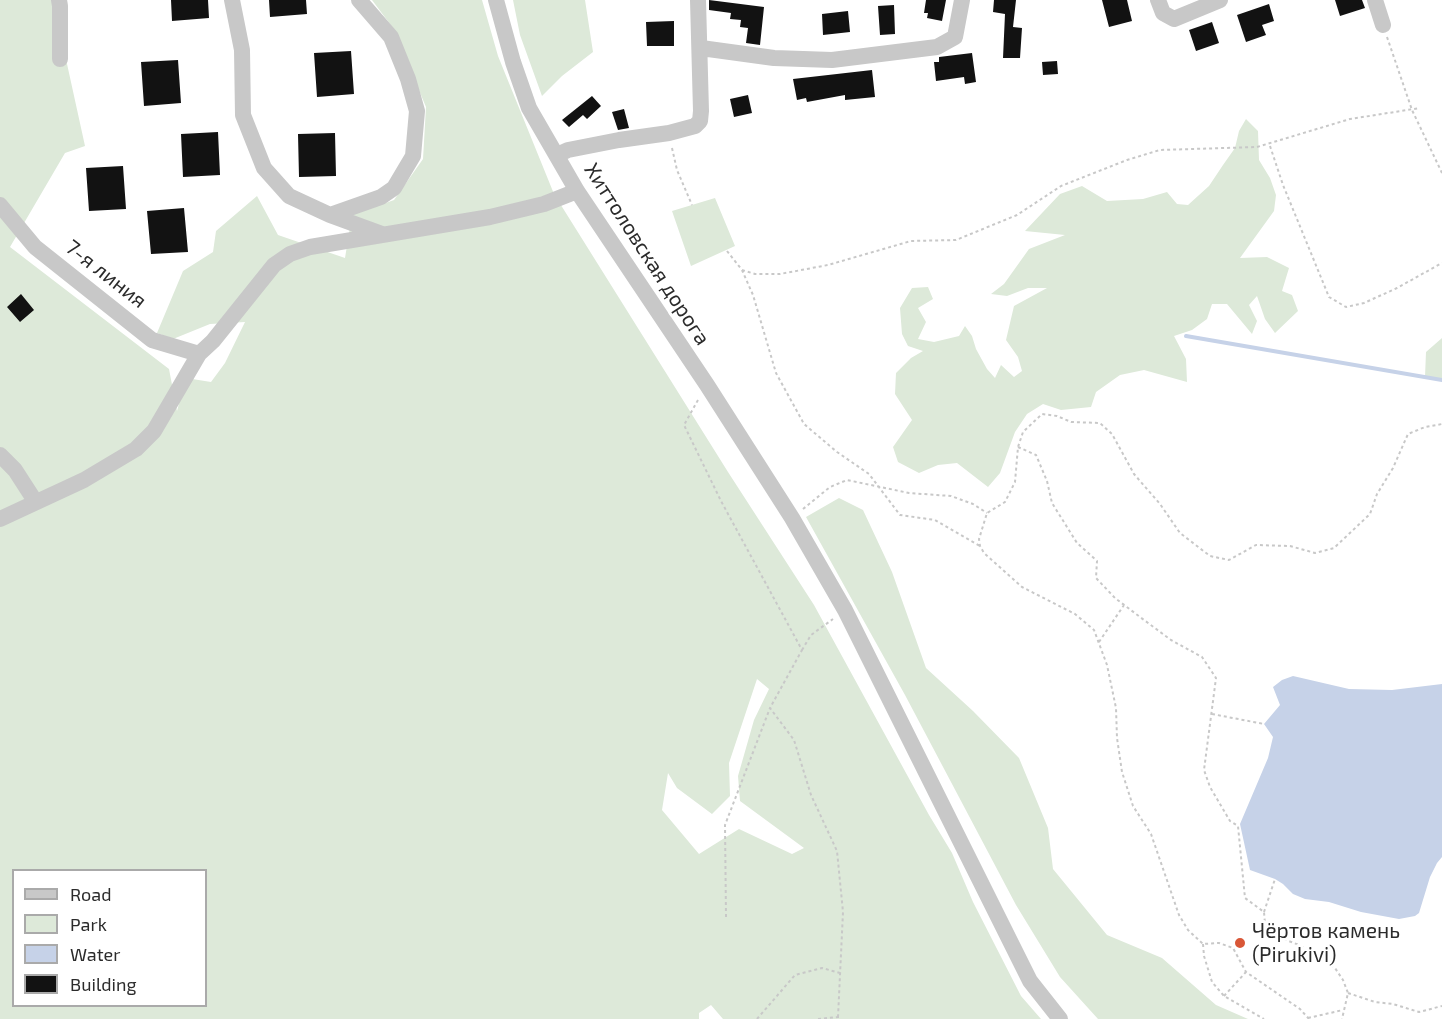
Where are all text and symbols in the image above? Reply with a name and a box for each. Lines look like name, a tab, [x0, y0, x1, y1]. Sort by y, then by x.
street label: Хиттоловская дорога	[579, 158, 715, 350]
street label: 7-я линия	[60, 235, 152, 313]
legend	[12, 869, 207, 1007]
text: Road	[70, 883, 111, 905]
text: Park	[70, 913, 107, 935]
place label: Чёртов камень (Pirukivi)	[1252, 918, 1400, 968]
marker: Чёртов камень (Pirukivi)	[1233, 936, 1247, 950]
text: Water	[70, 943, 120, 965]
text: Building	[70, 973, 137, 995]

